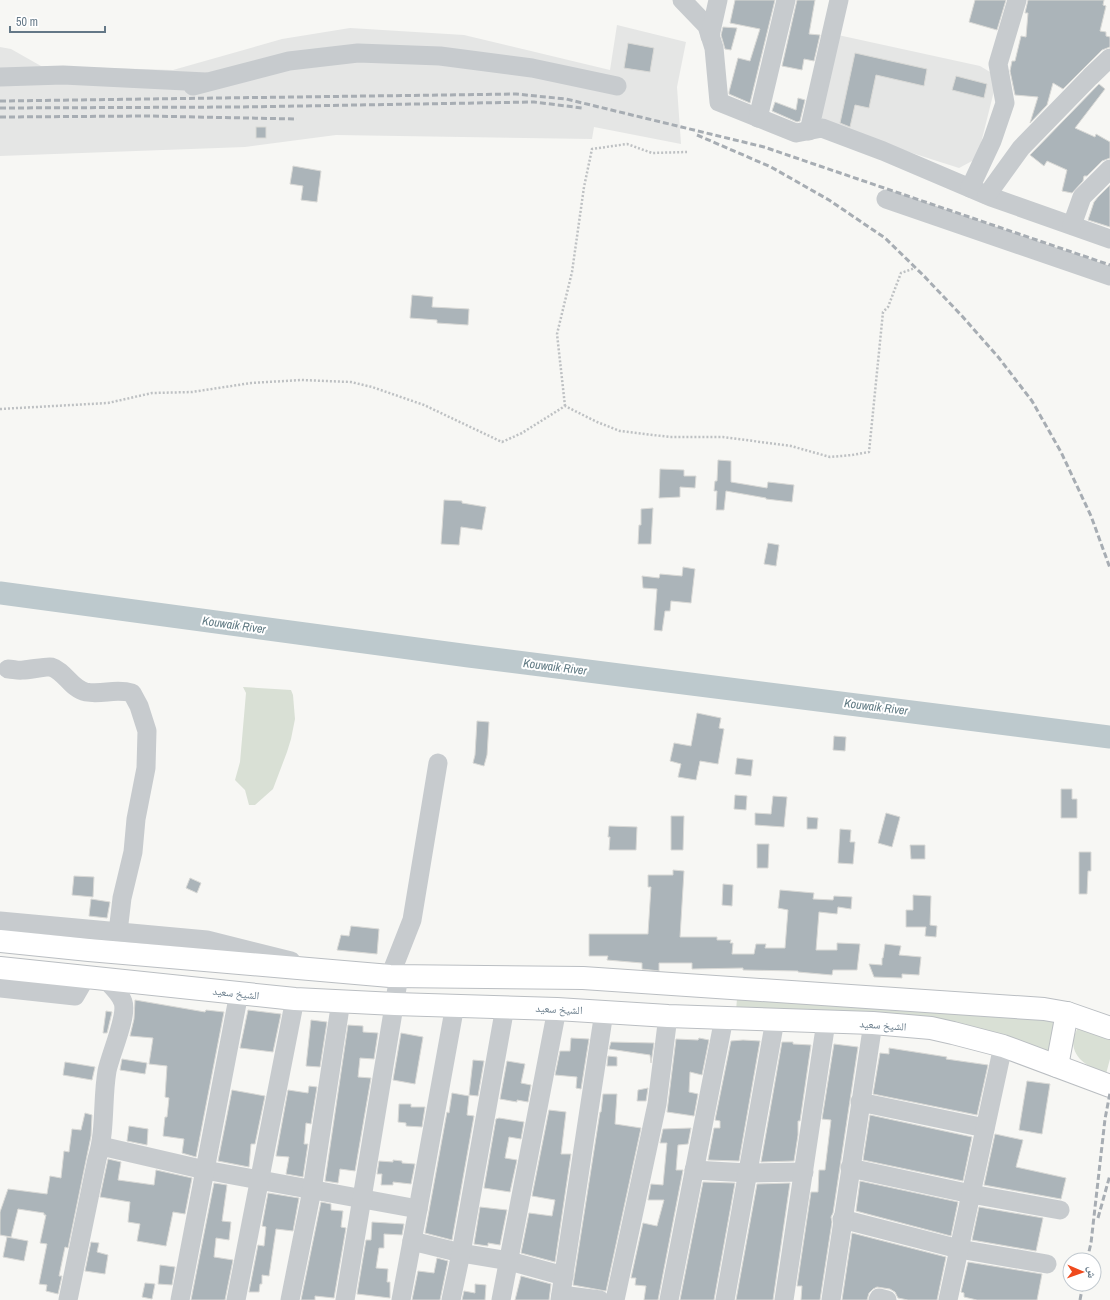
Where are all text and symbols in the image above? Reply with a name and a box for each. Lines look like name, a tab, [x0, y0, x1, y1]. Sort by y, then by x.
scale bar	[10, 8, 105, 34]
text: 50 m	[16, 14, 38, 30]
water label: Kouwaik River	[201, 613, 268, 637]
water label: Kouwaik River	[522, 655, 588, 679]
water label: Kouwaik River	[843, 695, 909, 719]
street label: الشيخ سعيد	[212, 984, 260, 1002]
street label: الشيخ سعيد	[535, 1001, 583, 1017]
street label: الشيخ سعيد	[859, 1016, 907, 1034]
north arrow	[1062, 1252, 1102, 1292]
text: ش	[1084, 1266, 1099, 1279]

